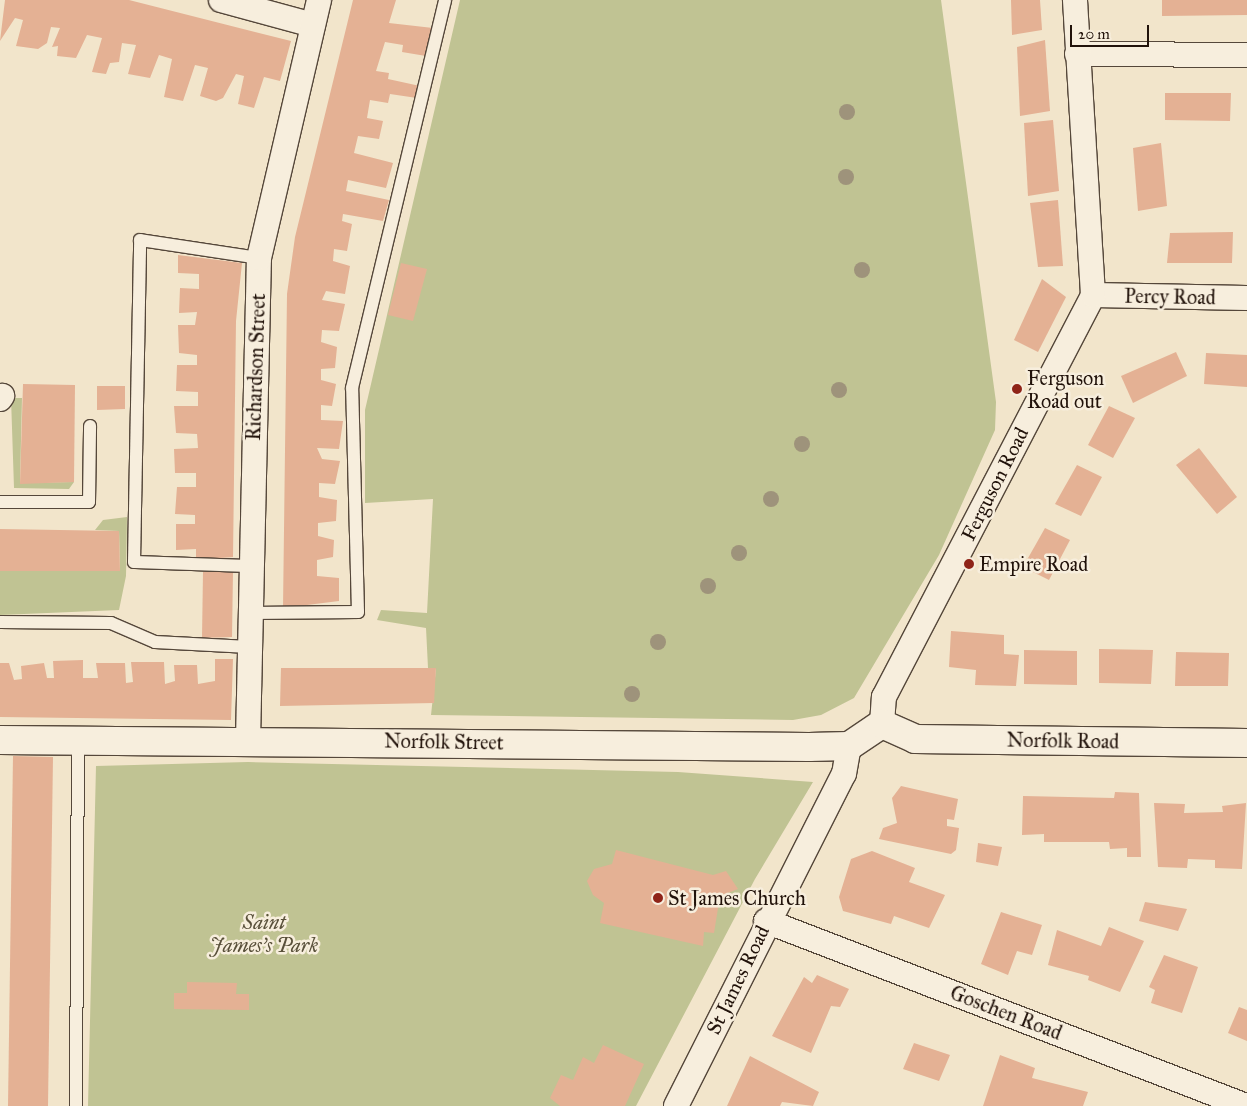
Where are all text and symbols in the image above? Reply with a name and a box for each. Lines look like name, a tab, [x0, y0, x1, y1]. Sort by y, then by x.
scale bar	[1072, 15, 1151, 47]
text: 20 m	[1078, 25, 1110, 43]
street label: Percy Road	[1124, 284, 1216, 310]
street label: Richardson Street	[241, 293, 271, 441]
place label: Ferguson Road out	[1027, 366, 1104, 413]
marker: Ferguson Road out	[1011, 383, 1023, 395]
street label: Ferguson Road	[956, 423, 1034, 545]
place label: Empire Road	[979, 552, 1088, 576]
marker: Empire Road	[963, 558, 975, 570]
street label: Norfolk Road	[1006, 728, 1120, 754]
street label: Norfolk Street	[384, 729, 504, 755]
place label: St James Church	[668, 886, 806, 910]
marker: St James Church	[652, 892, 664, 904]
park label: Saint James's Park	[210, 911, 318, 958]
street label: St James Road	[701, 922, 775, 1038]
street label: Goschen Road	[947, 981, 1065, 1045]

